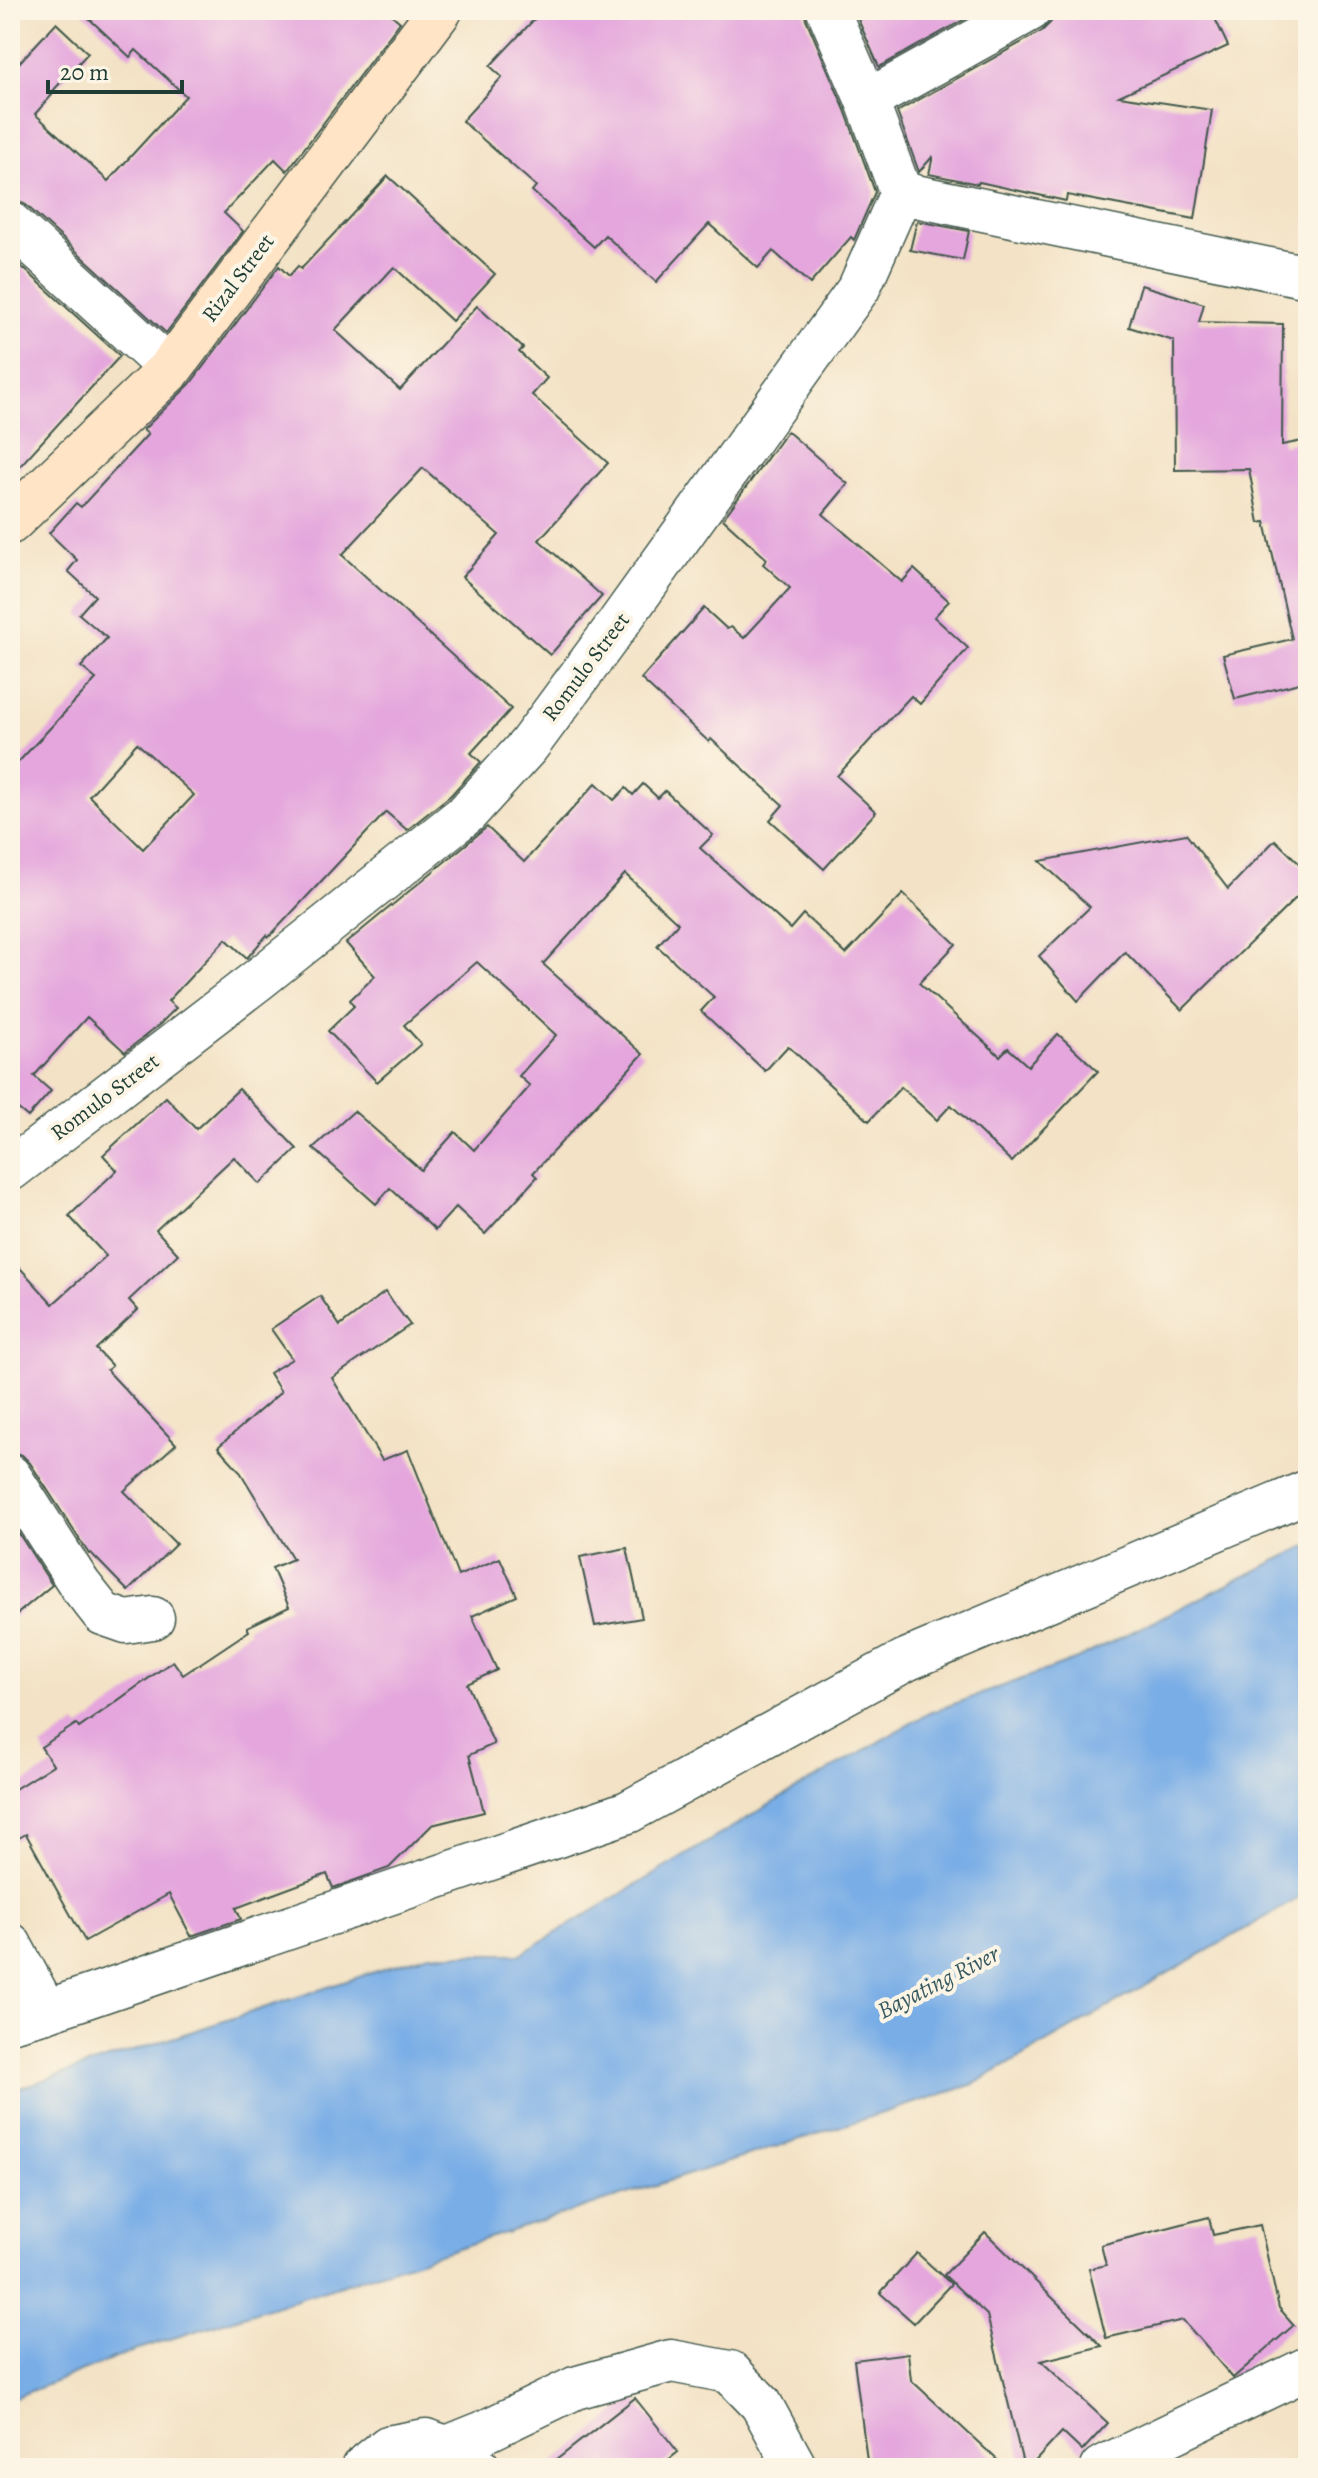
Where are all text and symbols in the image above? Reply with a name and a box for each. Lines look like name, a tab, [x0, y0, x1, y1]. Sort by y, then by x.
scale bar	[48, 44, 182, 94]
text: 20 m	[60, 56, 109, 88]
street label: Rizal Street	[195, 228, 281, 328]
street label: Romulo Street	[535, 607, 637, 727]
street label: Romulo Street	[45, 1046, 165, 1148]
water label: Bayating River	[872, 1937, 1005, 2026]

